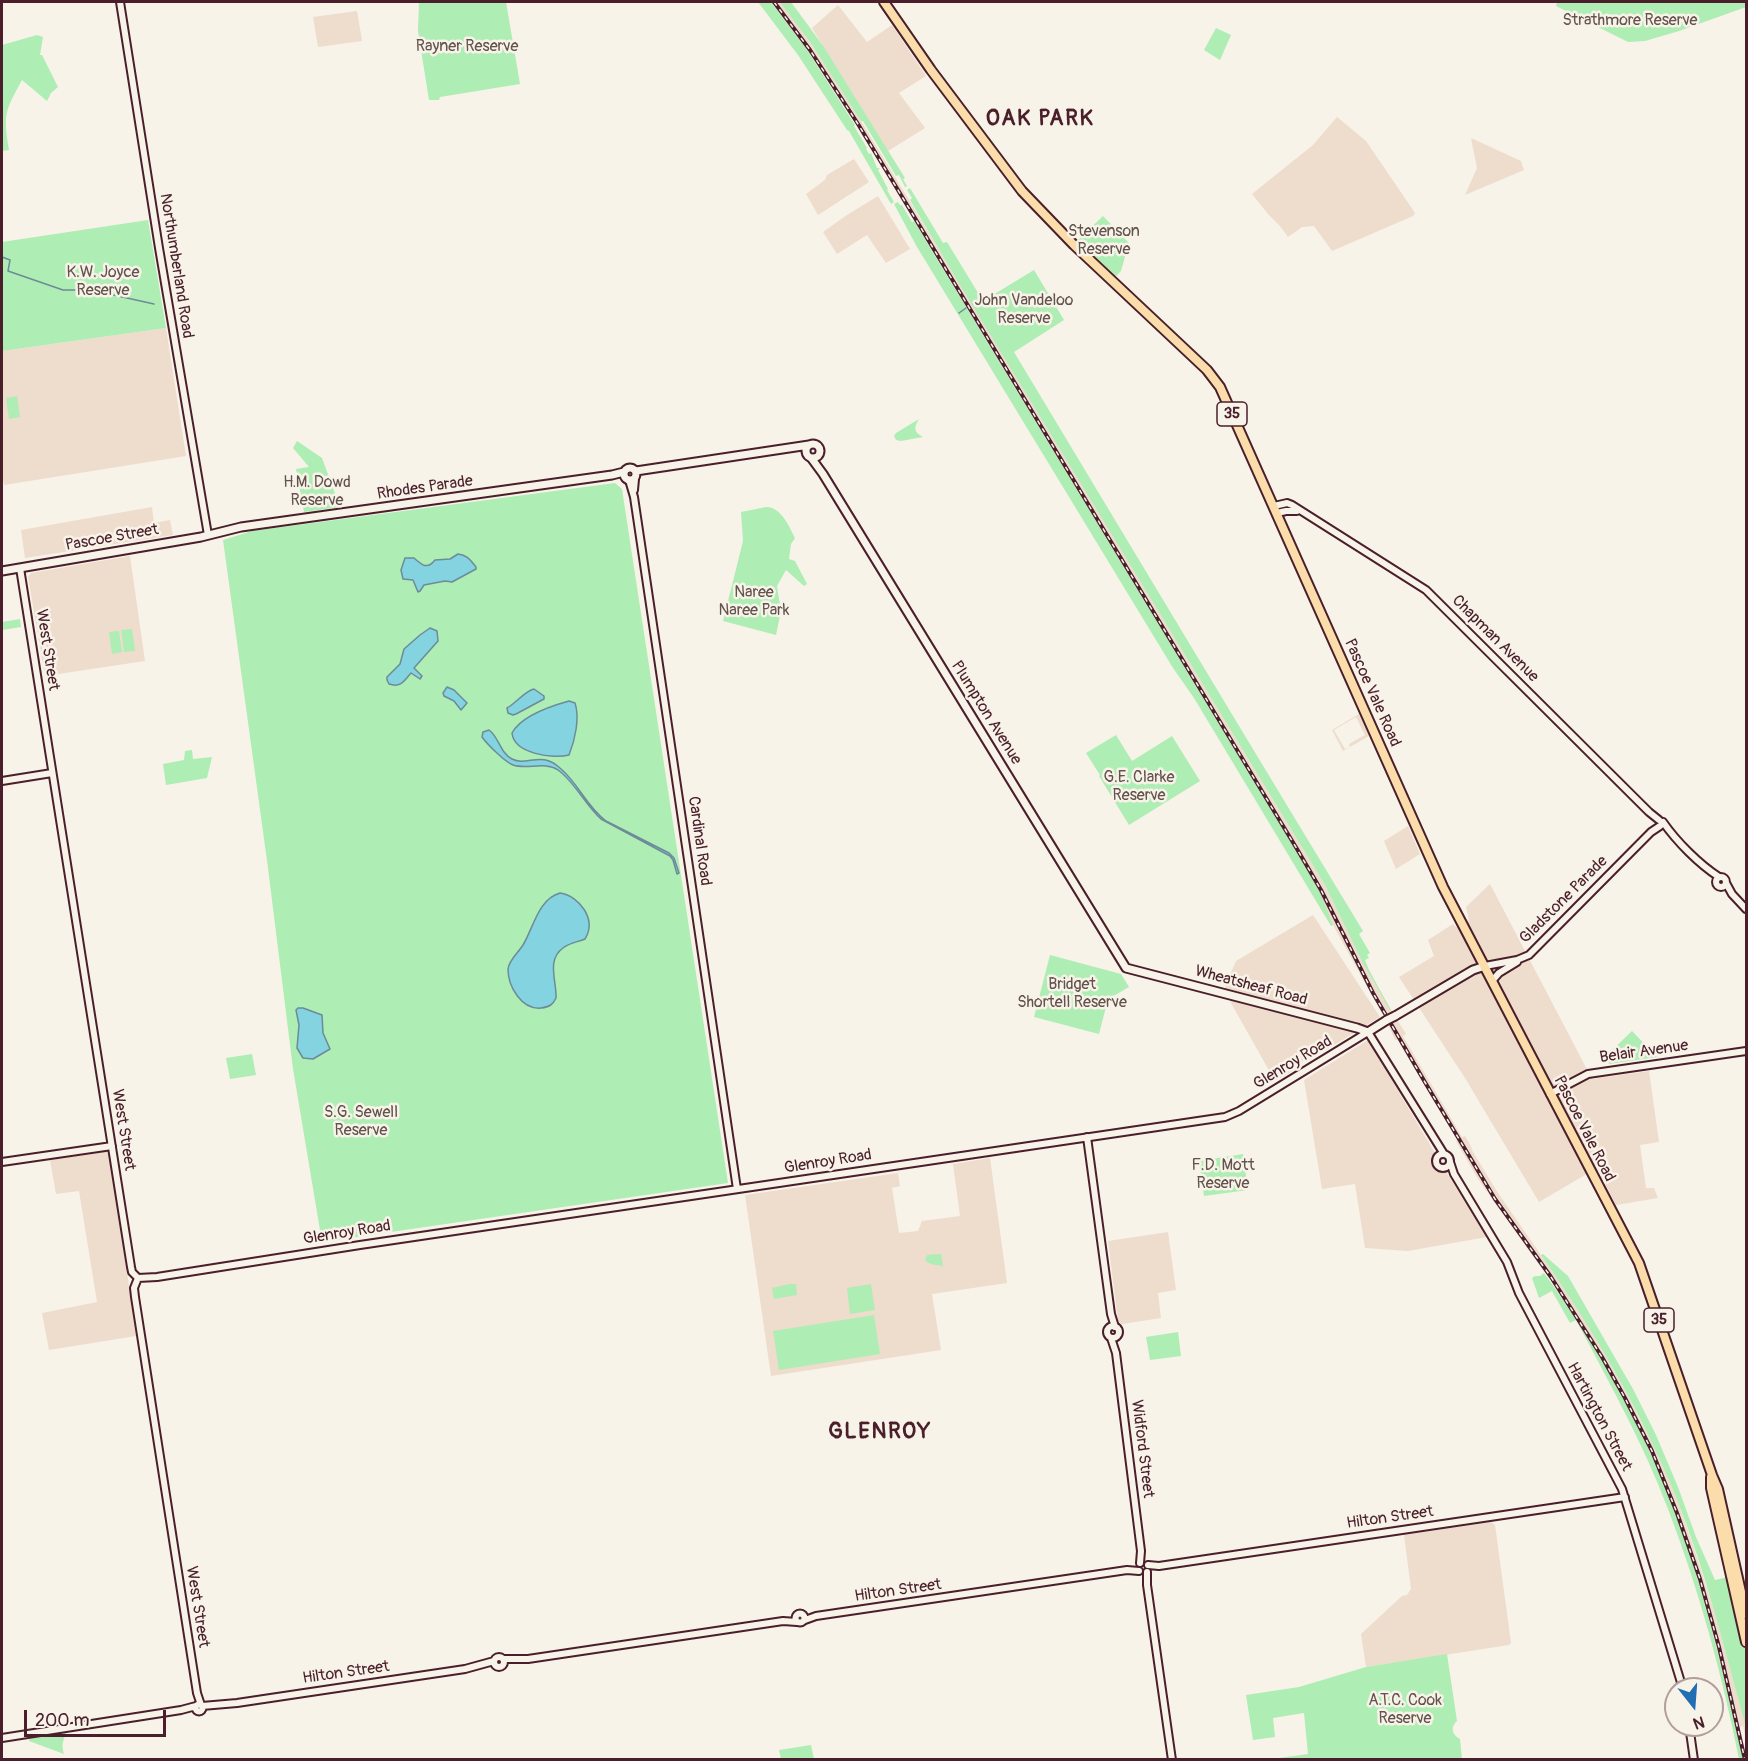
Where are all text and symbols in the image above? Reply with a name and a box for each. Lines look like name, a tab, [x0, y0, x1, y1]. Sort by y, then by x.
park label: Strathmore Reserve	[1563, 11, 1697, 31]
park label: Rayner Reserve	[416, 37, 518, 57]
district label: OAK PARK	[986, 106, 1094, 132]
street label: Northumberland Road	[155, 192, 197, 340]
park label: Stevenson Reserve	[1068, 222, 1140, 260]
park label: K.W. Joyce Reserve	[67, 263, 139, 301]
park label: John Vandeloo Reserve	[975, 291, 1073, 329]
road number: 35	[1217, 402, 1247, 426]
street label: Rhodes Parade	[376, 472, 474, 504]
park label: H.M. Dowd Reserve	[283, 473, 351, 511]
street label: Pascoe Street	[64, 520, 160, 556]
park label: Naree Naree Park	[719, 583, 789, 621]
street label: Chapman Avenue	[1447, 591, 1543, 687]
street label: West Street	[31, 608, 63, 692]
street label: Pascoe Vale Road	[1340, 636, 1404, 750]
street label: Plumpton Avenue	[946, 658, 1026, 768]
park label: G.E. Clarke Reserve	[1104, 768, 1174, 806]
street label: Cardinal Road	[683, 795, 715, 887]
street label: Gladstone Parade	[1516, 852, 1612, 948]
street label: Wheatsheaf Road	[1193, 962, 1309, 1010]
park label: Bridget Shortell Reserve	[1017, 975, 1127, 1013]
street label: Glenroy Road	[1250, 1032, 1336, 1094]
street label: Belair Avenue	[1598, 1036, 1690, 1068]
street label: Pascoe Vale Road	[1549, 1073, 1619, 1185]
street label: West Street	[107, 1088, 139, 1172]
park label: S.G. Sewell Reserve	[324, 1103, 398, 1141]
street label: Glenroy Road	[783, 1146, 873, 1178]
park label: F.D. Mott Reserve	[1191, 1156, 1255, 1194]
street label: Glenroy Road	[302, 1217, 392, 1249]
road number: 35	[1644, 1308, 1674, 1332]
street label: Hartington Street	[1562, 1359, 1636, 1475]
street label: Widford Street	[1126, 1399, 1158, 1499]
district label: GLENROY	[828, 1419, 932, 1445]
street label: Hilton Street	[1345, 1502, 1435, 1534]
street label: West Street	[181, 1565, 213, 1649]
street label: Hilton Street	[853, 1575, 943, 1607]
street label: Hilton Street	[301, 1657, 391, 1689]
north arrow	[1664, 1677, 1724, 1737]
park label: A.T.C. Cook Reserve	[1368, 1691, 1442, 1729]
scale bar	[27, 1698, 170, 1736]
text: 200 m	[35, 1709, 90, 1732]
text: N	[1691, 1711, 1707, 1733]

